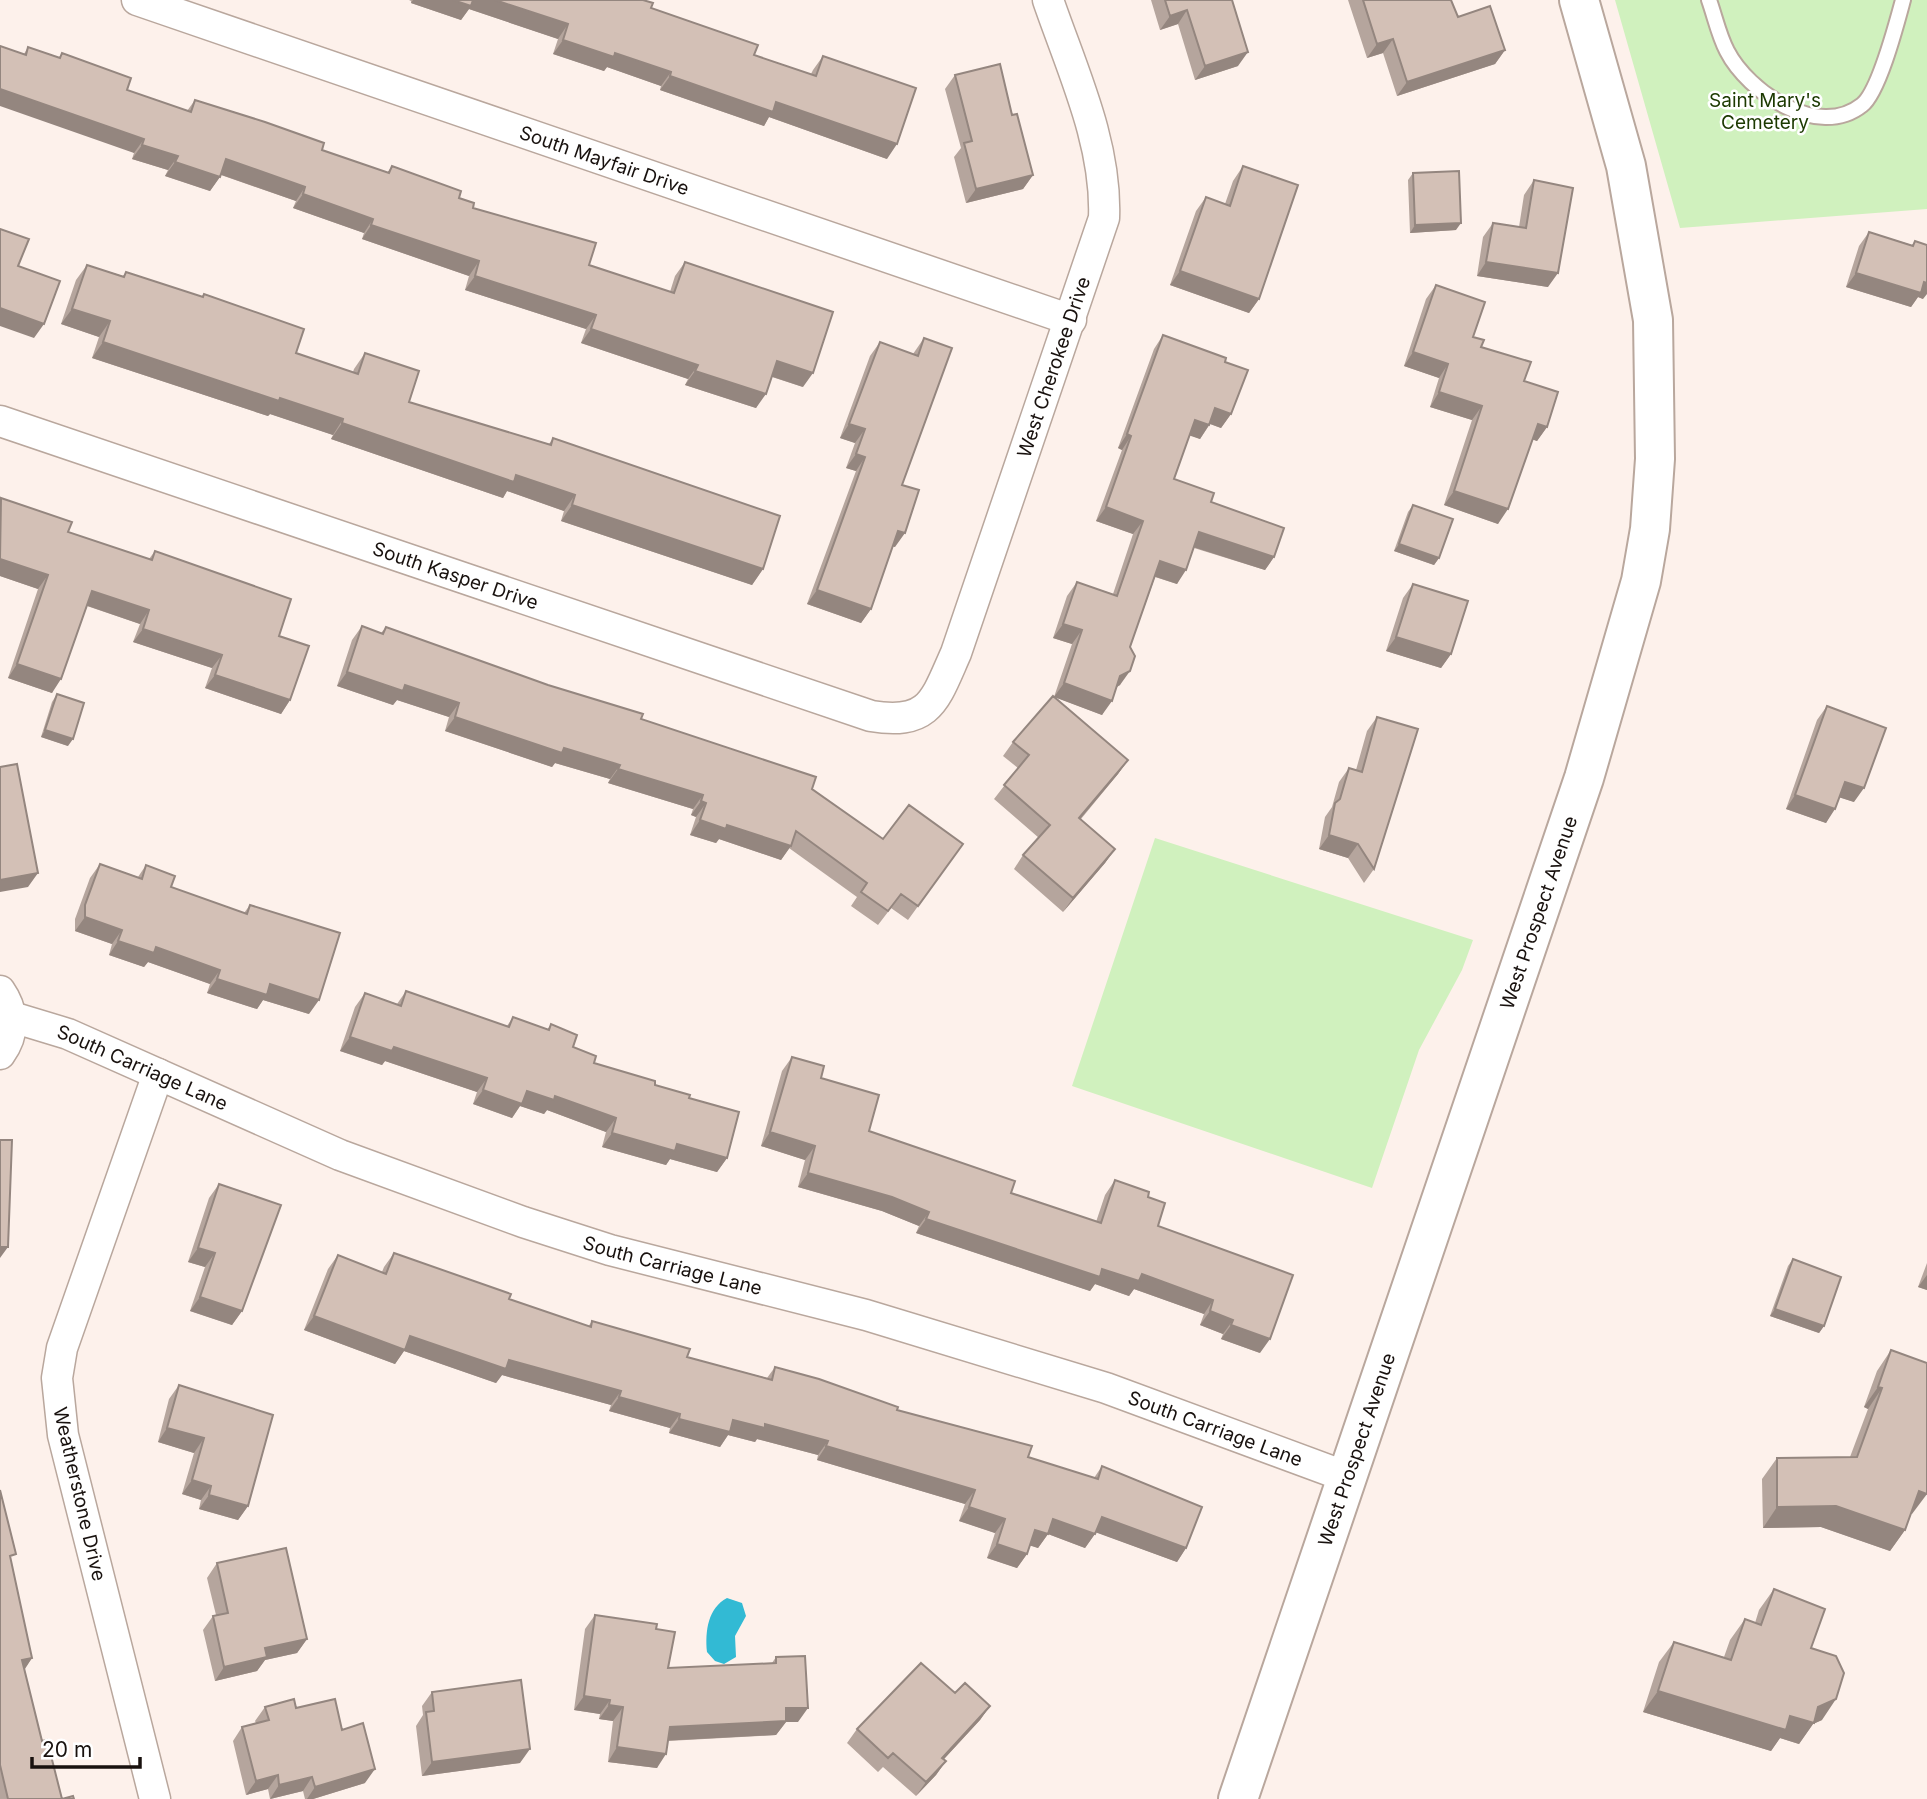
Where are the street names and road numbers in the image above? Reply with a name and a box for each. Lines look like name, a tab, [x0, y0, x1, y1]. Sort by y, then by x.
street label: South Mayfair Drive	[516, 121, 692, 200]
street label: West Cherokee Drive	[1012, 274, 1095, 461]
street label: South Kasper Drive	[370, 537, 541, 615]
street label: West Prospect Avenue	[1495, 813, 1582, 1012]
street label: South Carriage Lane	[54, 1020, 231, 1116]
street label: South Carriage Lane	[580, 1231, 765, 1300]
street label: West Prospect Avenue	[1313, 1350, 1400, 1549]
street label: South Carriage Lane	[1125, 1386, 1306, 1472]
street label: Weatherstone Drive	[48, 1405, 111, 1583]

